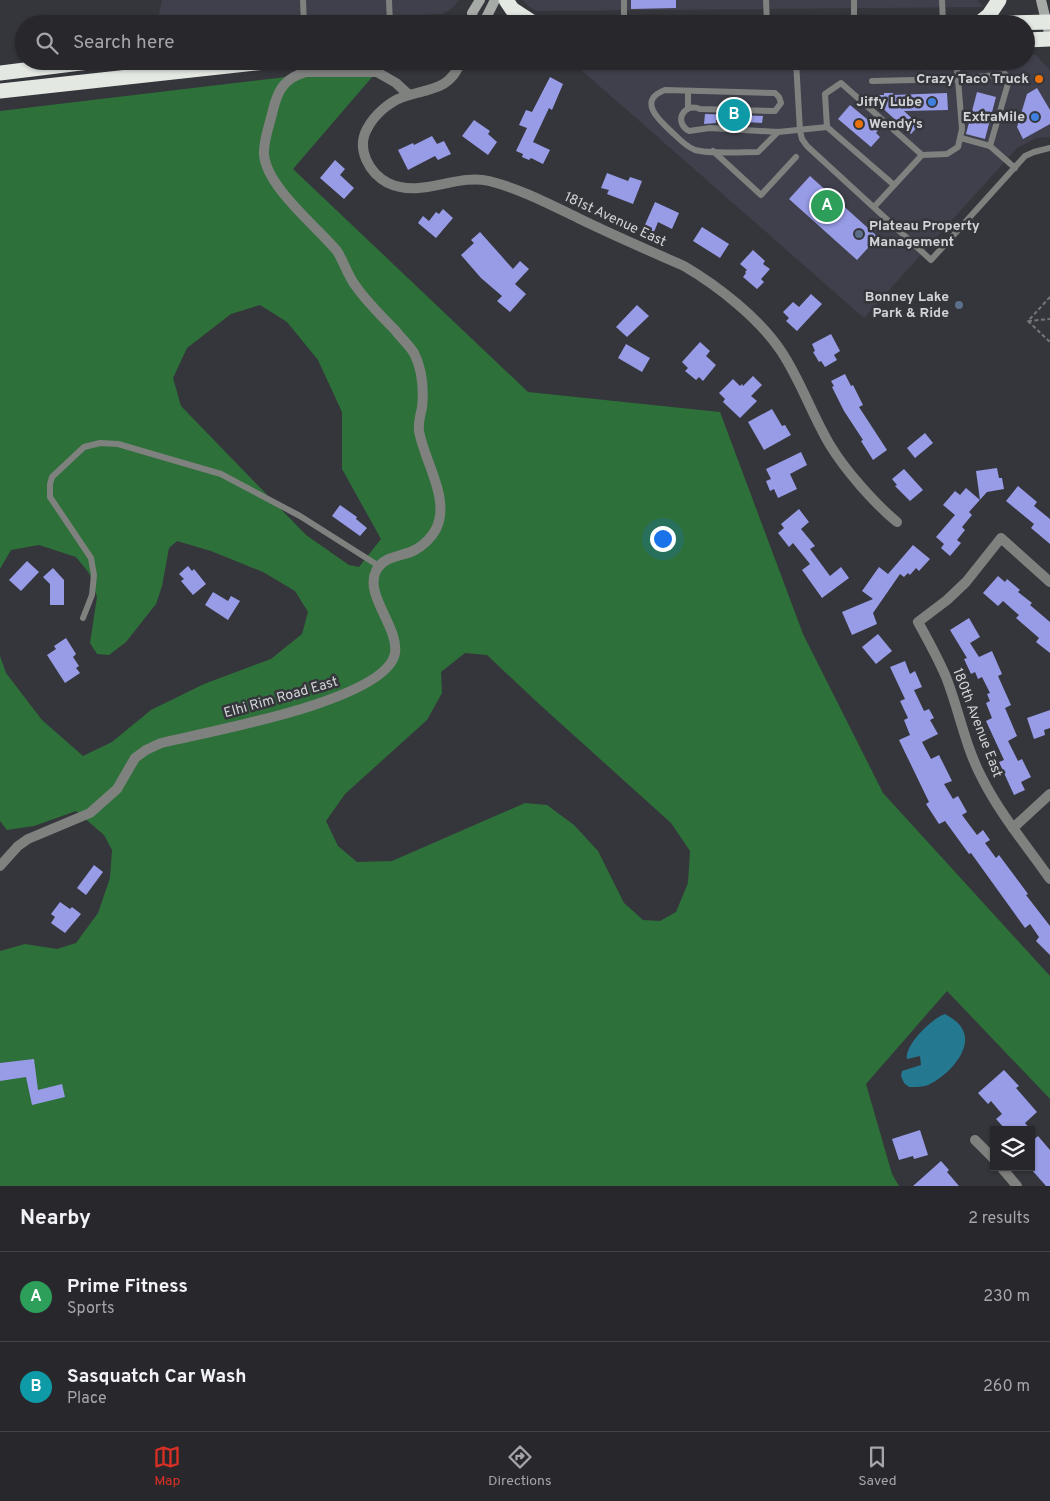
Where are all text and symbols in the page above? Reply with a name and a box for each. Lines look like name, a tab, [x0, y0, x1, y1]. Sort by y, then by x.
search box	[15, 15, 1035, 70]
icon: search	[33, 29, 61, 57]
text: Search here	[73, 31, 175, 55]
place label: Crazy Taco Truck	[916, 71, 1029, 88]
marker: Crazy Taco Truck	[1033, 73, 1045, 85]
place label: Jiffy Lube	[856, 94, 922, 111]
pin: B	[718, 96, 750, 134]
marker: Jiffy Lube	[926, 96, 938, 108]
place label: ExtraMile	[963, 109, 1025, 126]
marker: ExtraMile	[1029, 111, 1041, 123]
place label: Wendy's	[869, 116, 923, 133]
marker: Wendy's	[853, 118, 865, 130]
pin: A	[811, 187, 843, 225]
street label: 181st Avenue East	[561, 189, 669, 251]
place label: Plateau Property Management	[869, 218, 980, 251]
marker: Plateau Property Management	[853, 228, 865, 240]
place label: Bonney Lake Park & Ride	[865, 289, 949, 322]
marker: Bonney Lake Park & Ride	[953, 299, 965, 311]
your location	[650, 526, 676, 552]
street label: 180th Avenue East	[948, 666, 1006, 780]
street label: Elhi Rim Road East	[222, 674, 340, 722]
map controls	[990, 1126, 1035, 1171]
button: layers	[990, 1126, 1035, 1171]
text: Nearby	[20, 1205, 91, 1232]
text: 2 results	[968, 1209, 1030, 1229]
text: Prime Fitness	[67, 1275, 188, 1299]
text: A	[30, 1287, 42, 1307]
text: 230 m	[983, 1287, 1030, 1307]
text: Sports	[67, 1299, 115, 1319]
text: Sasquatch Car Wash	[67, 1365, 247, 1389]
text: B	[30, 1377, 42, 1397]
text: 260 m	[983, 1377, 1030, 1397]
text: Place	[67, 1389, 107, 1409]
tab: Map	[153, 1443, 181, 1490]
tab: Directions	[488, 1443, 552, 1490]
tab: Saved	[858, 1443, 897, 1490]

